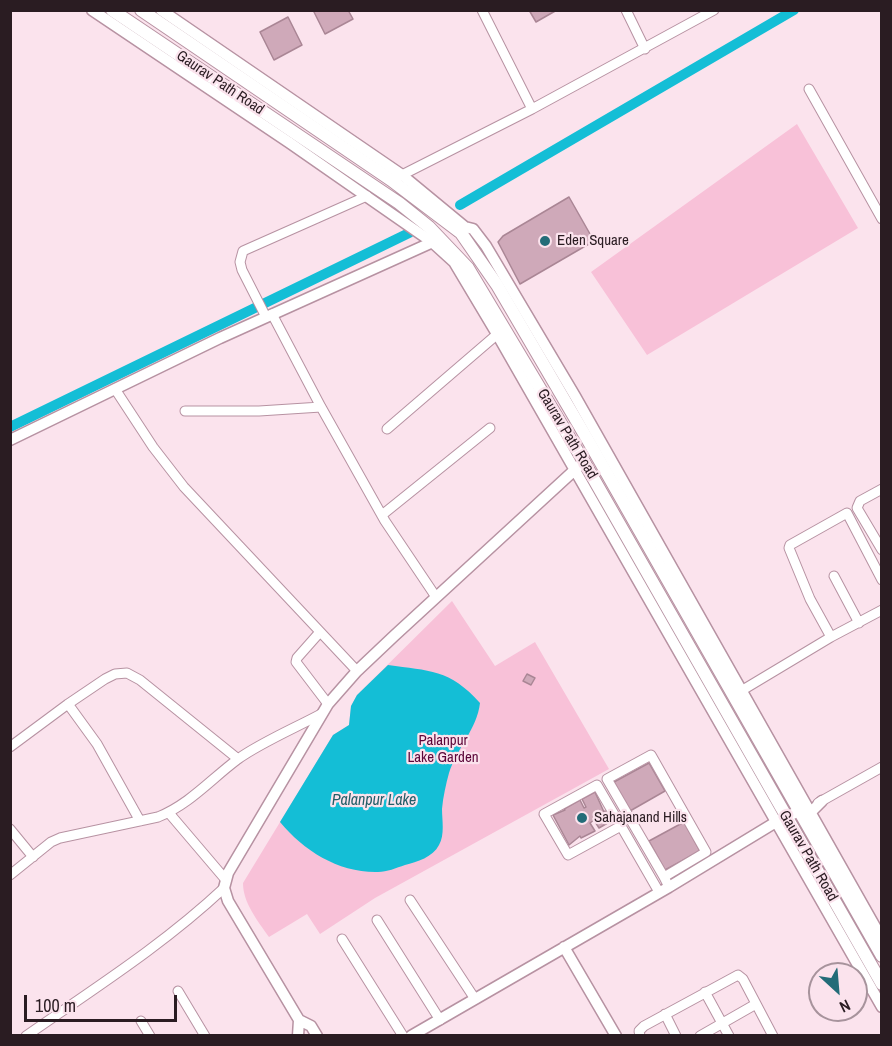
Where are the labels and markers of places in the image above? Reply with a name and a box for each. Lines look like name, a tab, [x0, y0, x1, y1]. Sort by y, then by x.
place label: Eden Square	[557, 232, 629, 250]
marker: Eden Square	[538, 234, 552, 248]
place label: Sahajanand Hills	[594, 809, 687, 827]
marker: Sahajanand Hills	[575, 811, 589, 825]

